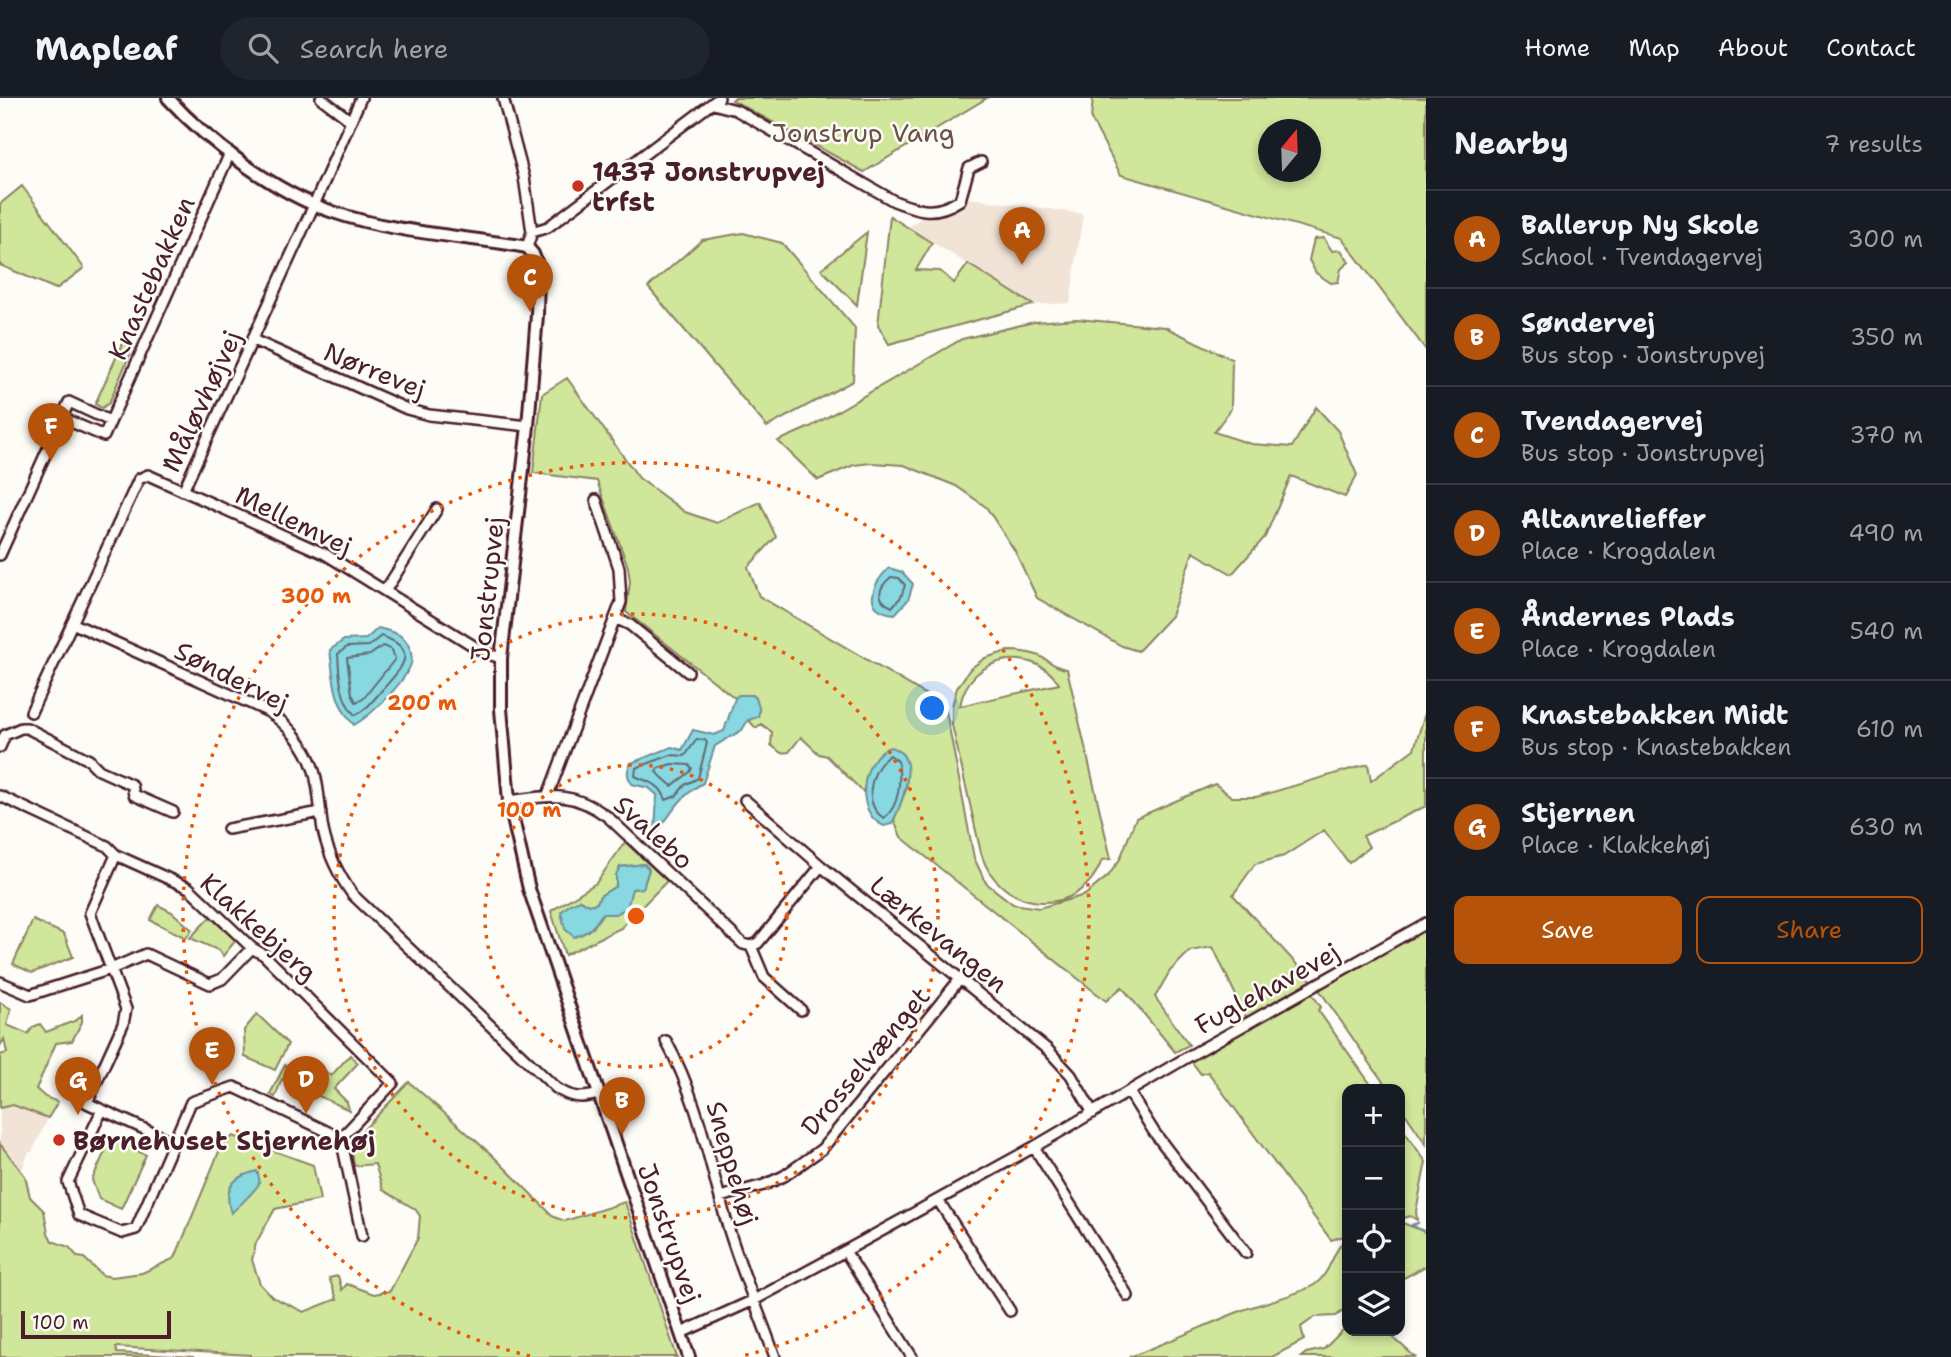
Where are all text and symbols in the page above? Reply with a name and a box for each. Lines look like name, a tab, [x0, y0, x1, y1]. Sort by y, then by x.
search box	[220, 17, 710, 80]
text: Mapleaf	[35, 26, 178, 71]
icon: search	[244, 29, 282, 67]
text: Search here	[300, 31, 448, 66]
text: Home	[1524, 32, 1590, 64]
text: Map	[1628, 32, 1680, 64]
text: About	[1718, 32, 1788, 64]
text: Contact	[1826, 32, 1916, 64]
park label: Jonstrup Vang	[771, 115, 955, 150]
north arrow	[1258, 119, 1321, 182]
text: Nearby	[1454, 123, 1569, 164]
text: 7 results	[1824, 129, 1923, 159]
place label: 1437 Jonstrupvej trfst	[592, 154, 825, 219]
marker: 1437 Jonstrupvej trfst	[570, 178, 586, 194]
street label: Knastebakken	[99, 191, 203, 365]
pin: A	[999, 207, 1045, 265]
text: Ballerup Ny Skole	[1521, 207, 1759, 242]
text: A	[1468, 224, 1486, 254]
text: 300 m	[1848, 224, 1923, 254]
text: School · Tvendagervej	[1521, 242, 1763, 272]
pin: C	[507, 254, 553, 312]
text: Søndervej	[1521, 305, 1655, 340]
text: B	[1470, 322, 1484, 352]
text: 350 m	[1850, 322, 1923, 352]
street label: Måløvhøjvej	[153, 324, 249, 478]
street label: Nørrevej	[319, 334, 431, 406]
text: Bus stop · Jonstrupvej	[1521, 340, 1765, 370]
pin: F	[28, 403, 74, 461]
text: Tvendagervej	[1521, 403, 1703, 438]
text: C	[1470, 420, 1484, 450]
text: 370 m	[1850, 420, 1923, 450]
text: Bus stop · Jonstrupvej	[1521, 438, 1765, 468]
street label: Mellemvej	[230, 477, 358, 563]
text: Altanrelieffer	[1521, 501, 1706, 536]
street label: Jonstrupvej	[462, 515, 512, 663]
text: D	[1469, 518, 1485, 548]
text: 490 m	[1848, 518, 1923, 548]
text: Place · Krogdalen	[1521, 536, 1716, 566]
text: 300 m	[281, 582, 351, 610]
text: Åndernes Plads	[1521, 599, 1735, 634]
text: E	[1469, 616, 1485, 646]
text: 540 m	[1850, 616, 1923, 646]
street label: Søndervej	[169, 632, 295, 720]
text: Place · Krogdalen	[1521, 634, 1716, 664]
text: 200 m	[387, 689, 457, 717]
your location	[915, 691, 949, 725]
text: Knastebakken Midt	[1521, 697, 1789, 732]
text: F	[1470, 714, 1484, 744]
text: 610 m	[1856, 714, 1923, 744]
text: Bus stop · Knastebakken	[1521, 732, 1791, 762]
street label: Svalebo	[607, 787, 701, 877]
text: Stjernen	[1521, 795, 1635, 830]
text: 100 m	[497, 796, 561, 824]
text: G	[1468, 812, 1486, 842]
text: 630 m	[1849, 812, 1923, 842]
text: Place · Klakkehøj	[1521, 830, 1710, 860]
street label: Klakkebjerg	[193, 865, 325, 989]
street label: Lærkevangen	[863, 868, 1015, 1000]
button: Save	[1454, 896, 1682, 964]
button: Share	[1696, 896, 1923, 964]
centre of rings	[624, 904, 648, 928]
street label: Fuglehavevej	[1188, 934, 1346, 1042]
street label: Drosselvænget	[792, 979, 938, 1143]
pin: E	[189, 1027, 235, 1085]
pin: D	[283, 1056, 329, 1114]
pin: G	[55, 1057, 101, 1115]
pin: B	[599, 1077, 645, 1135]
map controls	[1342, 1084, 1405, 1336]
button: +	[1342, 1084, 1405, 1147]
street label: Sneppehøj	[699, 1097, 767, 1229]
place label: Børnehuset Stjernehøj	[73, 1123, 376, 1158]
marker: Børnehuset Stjernehøj	[51, 1132, 67, 1148]
button: −	[1342, 1147, 1405, 1210]
street label: Jonstrupvej	[630, 1158, 710, 1308]
button: locate	[1342, 1210, 1405, 1273]
button: layers	[1342, 1273, 1405, 1336]
scale bar	[21, 1308, 172, 1340]
text: 100 m	[32, 1310, 89, 1335]

